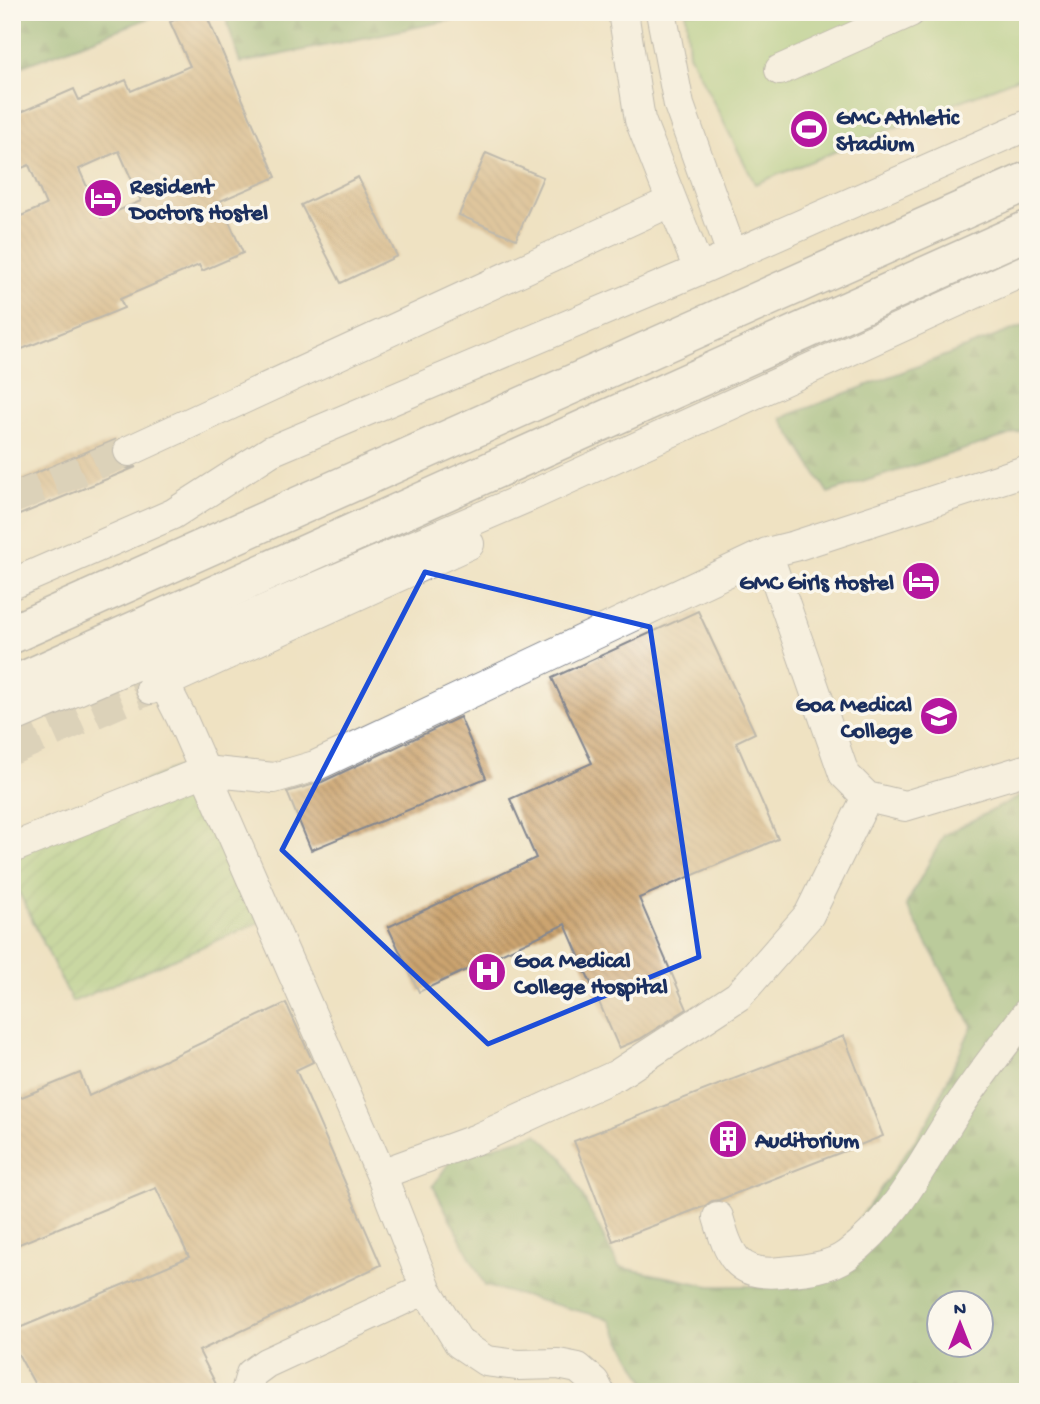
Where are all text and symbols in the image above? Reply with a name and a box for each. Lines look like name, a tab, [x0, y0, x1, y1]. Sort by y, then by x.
place label: GMC Athletic Stadium	[836, 106, 960, 159]
sports icon: GMC Athletic Stadium	[788, 108, 830, 150]
place label: Resident Doctors Hostel	[128, 175, 268, 228]
hotel icon: Resident Doctors Hostel	[82, 177, 124, 219]
hotel icon: GMC Girls Hostel	[900, 560, 942, 602]
place label: GMC Girls Hostel	[739, 571, 894, 598]
place label: Goa Medical College	[795, 693, 913, 746]
school or university icon: Goa Medical College	[918, 695, 960, 737]
place label: Goa Medical College Hospital	[514, 949, 668, 1002]
hospital icon: Goa Medical College Hospital	[466, 951, 508, 993]
building icon: Auditorium	[707, 1118, 749, 1160]
place label: Auditorium	[754, 1129, 860, 1156]
north arrow	[925, 1288, 995, 1358]
text: N	[954, 1299, 966, 1322]

